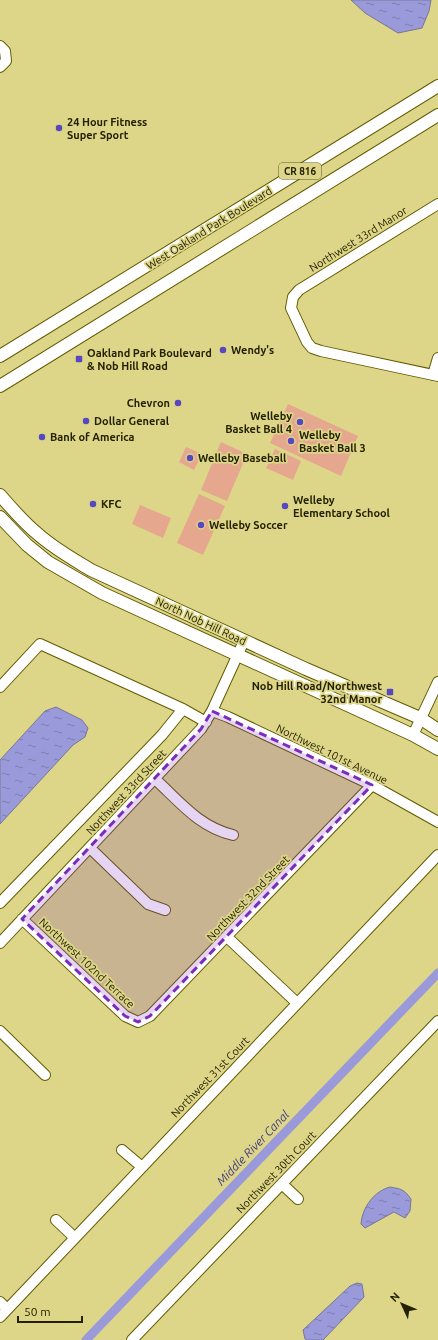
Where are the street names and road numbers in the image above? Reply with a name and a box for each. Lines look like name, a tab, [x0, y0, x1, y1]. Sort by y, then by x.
road number: CR 816	[279, 163, 321, 179]
street label: West Oakland Park Boulevard	[144, 184, 274, 272]
street label: Northwest 33rd Manor	[307, 204, 410, 274]
street label: North Nob Hill Road	[154, 595, 248, 647]
street label: Northwest 101st Avenue	[274, 722, 390, 786]
street label: Northwest 33rd Street	[84, 747, 169, 837]
street label: Northwest 32nd Street	[204, 852, 292, 943]
street label: Northwest 102nd Terrace	[37, 916, 137, 1010]
street label: Northwest 31st Court	[168, 1034, 252, 1120]
street label: Northwest 30th Court	[234, 1128, 319, 1215]

